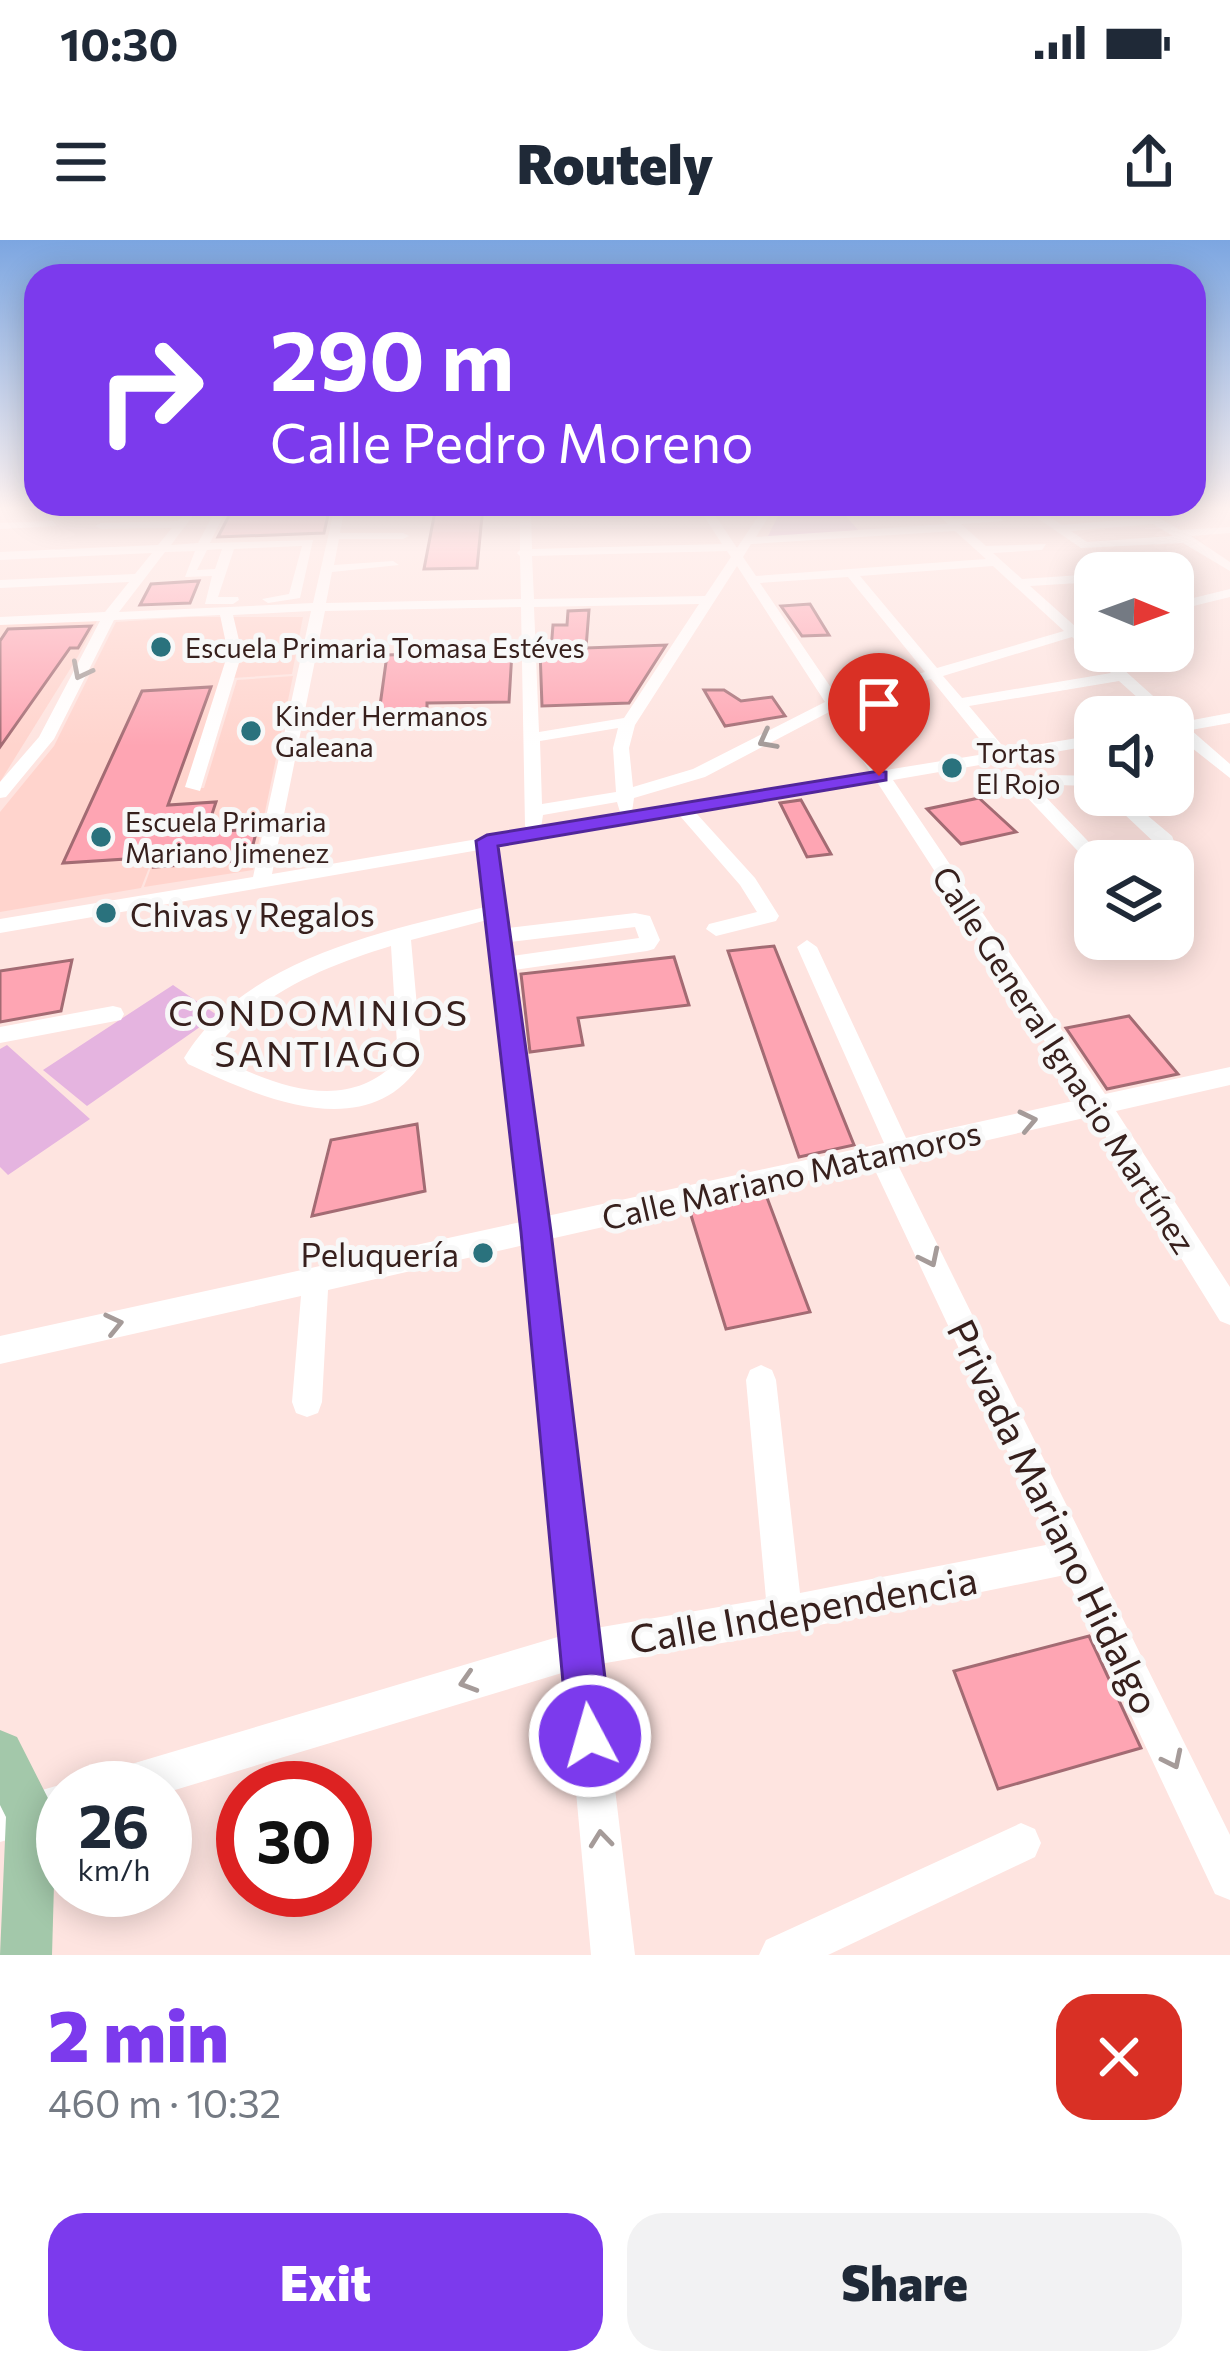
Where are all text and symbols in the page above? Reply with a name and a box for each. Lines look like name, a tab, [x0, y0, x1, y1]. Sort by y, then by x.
text: 10:30	[60, 15, 178, 70]
icon: menu	[48, 129, 114, 195]
text: Routely	[517, 129, 713, 195]
icon: share	[1116, 129, 1182, 195]
text: 290 m	[270, 306, 514, 408]
icon: right	[72, 312, 228, 468]
text: Calle Pedro Moreno	[270, 408, 754, 474]
north arrow	[1074, 552, 1194, 672]
map controls	[1074, 552, 1194, 960]
place label: Escuela Primaria Tomasa Estéves	[185, 631, 585, 664]
marker: Escuela Primaria Tomasa Estéves	[148, 634, 174, 660]
pin	[828, 653, 930, 776]
one-way arrow	[73, 658, 96, 680]
icon: arrive	[846, 671, 912, 737]
button: sound	[1074, 696, 1194, 816]
place label: Kinder Hermanos Galeana	[275, 699, 488, 763]
marker: Kinder Hermanos Galeana	[238, 718, 264, 744]
one-way arrow	[758, 726, 779, 749]
place label: Tortas El Rojo	[976, 736, 1060, 800]
marker: Tortas El Rojo	[939, 755, 965, 781]
place label: Escuela Primaria Mariano Jimenez	[125, 805, 329, 869]
marker: Escuela Primaria Mariano Jimenez	[88, 824, 114, 850]
button: layers	[1074, 840, 1194, 960]
street label: Calle General Ignacio Martínez	[924, 858, 1206, 1260]
place label: Chivas y Regalos	[130, 893, 375, 934]
marker: Chivas y Regalos	[93, 900, 119, 926]
district label: CONDOMINIOS SANTIAGO	[168, 989, 470, 1074]
one-way arrow	[1017, 1109, 1037, 1134]
street label: Calle Mariano Matamoros	[598, 1110, 984, 1238]
place label: Peluquería	[301, 1233, 459, 1274]
marker: Peluquería	[470, 1240, 496, 1266]
one-way arrow	[916, 1246, 939, 1267]
street label: Privada Mariano Hidalgo	[939, 1311, 1171, 1721]
one-way arrow	[103, 1313, 124, 1338]
street label: Calle Independencia	[625, 1554, 981, 1662]
one-way arrow	[458, 1668, 479, 1693]
position arrow	[527, 1673, 653, 1799]
one-way arrow	[1159, 1748, 1182, 1769]
speed limit sign: 30	[216, 1761, 372, 1917]
text: 26	[79, 1787, 149, 1860]
one-way arrow	[589, 1829, 614, 1848]
text: km/h	[78, 1850, 150, 1887]
text: 2 min	[48, 1989, 229, 2077]
button: close	[1056, 1994, 1182, 2120]
text: 460 m · 10:32	[48, 2078, 281, 2126]
button: Exit	[48, 2213, 603, 2351]
button: Share	[627, 2213, 1182, 2351]

